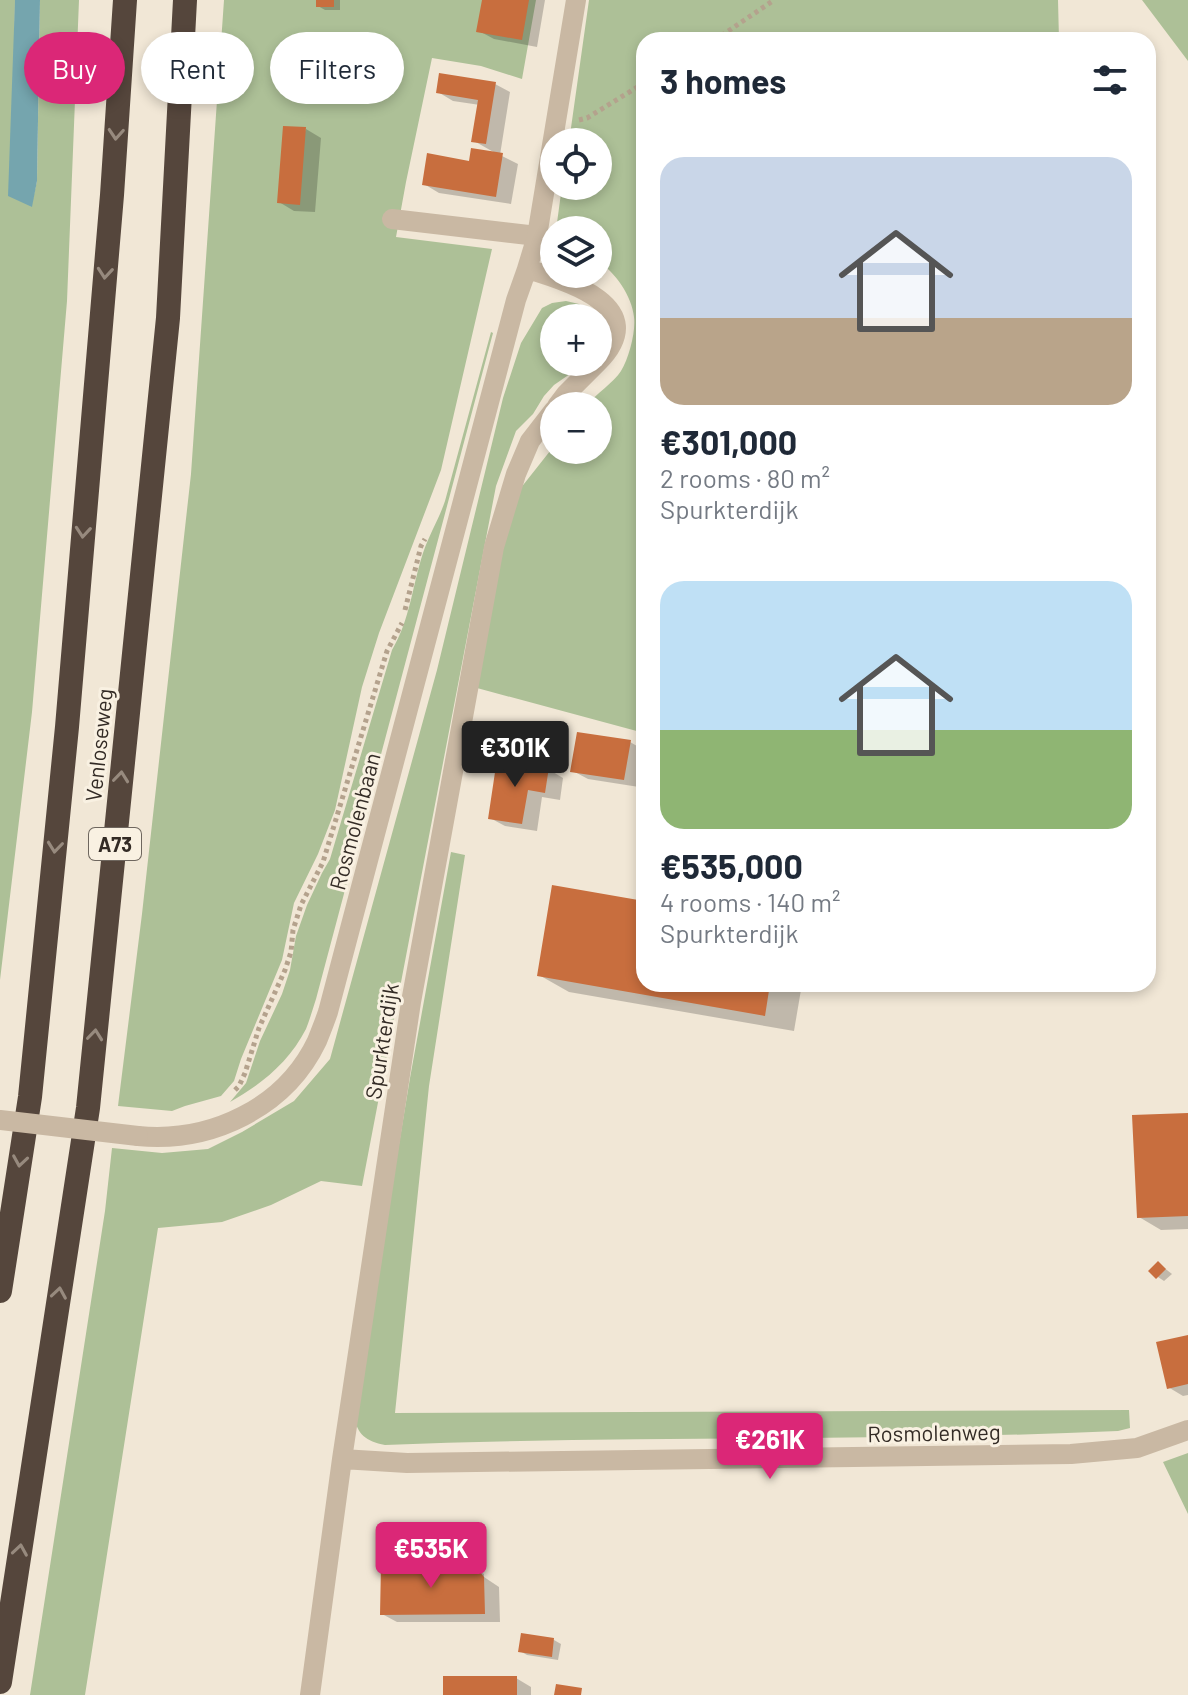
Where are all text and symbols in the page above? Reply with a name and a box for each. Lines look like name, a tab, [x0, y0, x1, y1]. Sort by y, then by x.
chip: Buy	[24, 32, 125, 104]
chip: Rent	[141, 32, 254, 104]
chip: Filters	[270, 32, 404, 104]
icon: filters	[1088, 58, 1132, 102]
text: 3 homes	[660, 60, 786, 101]
one-way arrow	[108, 128, 125, 141]
map controls	[540, 128, 612, 464]
button: locate	[540, 128, 612, 200]
icon: home	[824, 209, 968, 353]
button: layers	[540, 216, 612, 288]
one-way arrow	[97, 267, 114, 280]
button: +	[540, 304, 612, 376]
button: −	[540, 392, 612, 464]
text: €301,000	[660, 421, 797, 462]
text: 2 rooms · 80 m²	[660, 462, 830, 493]
text: Spurkterdijk	[660, 493, 798, 524]
one-way arrow	[75, 526, 92, 539]
icon: home	[824, 633, 968, 777]
street label: Venloseweg	[79, 687, 117, 803]
pin: €301K	[459, 721, 571, 789]
text: €301K	[480, 731, 550, 762]
street label: Rosmolenbaan	[323, 750, 385, 892]
one-way arrow	[113, 770, 130, 783]
road number: A73	[89, 828, 141, 860]
one-way arrow	[47, 841, 64, 854]
text: €535,000	[660, 845, 803, 886]
text: 4 rooms · 140 m²	[660, 886, 840, 917]
text: Spurkterdijk	[660, 917, 798, 948]
street label: Spurkterdijk	[359, 981, 403, 1101]
one-way arrow	[86, 1028, 103, 1041]
one-way arrow	[12, 1154, 29, 1168]
one-way arrow	[50, 1286, 67, 1300]
pin: €261K	[714, 1413, 826, 1481]
street label: Rosmolenweg	[867, 1418, 1001, 1446]
text: €261K	[735, 1423, 805, 1454]
pin: €535K	[375, 1522, 487, 1590]
text: €535K	[394, 1532, 468, 1563]
one-way arrow	[11, 1543, 28, 1557]

